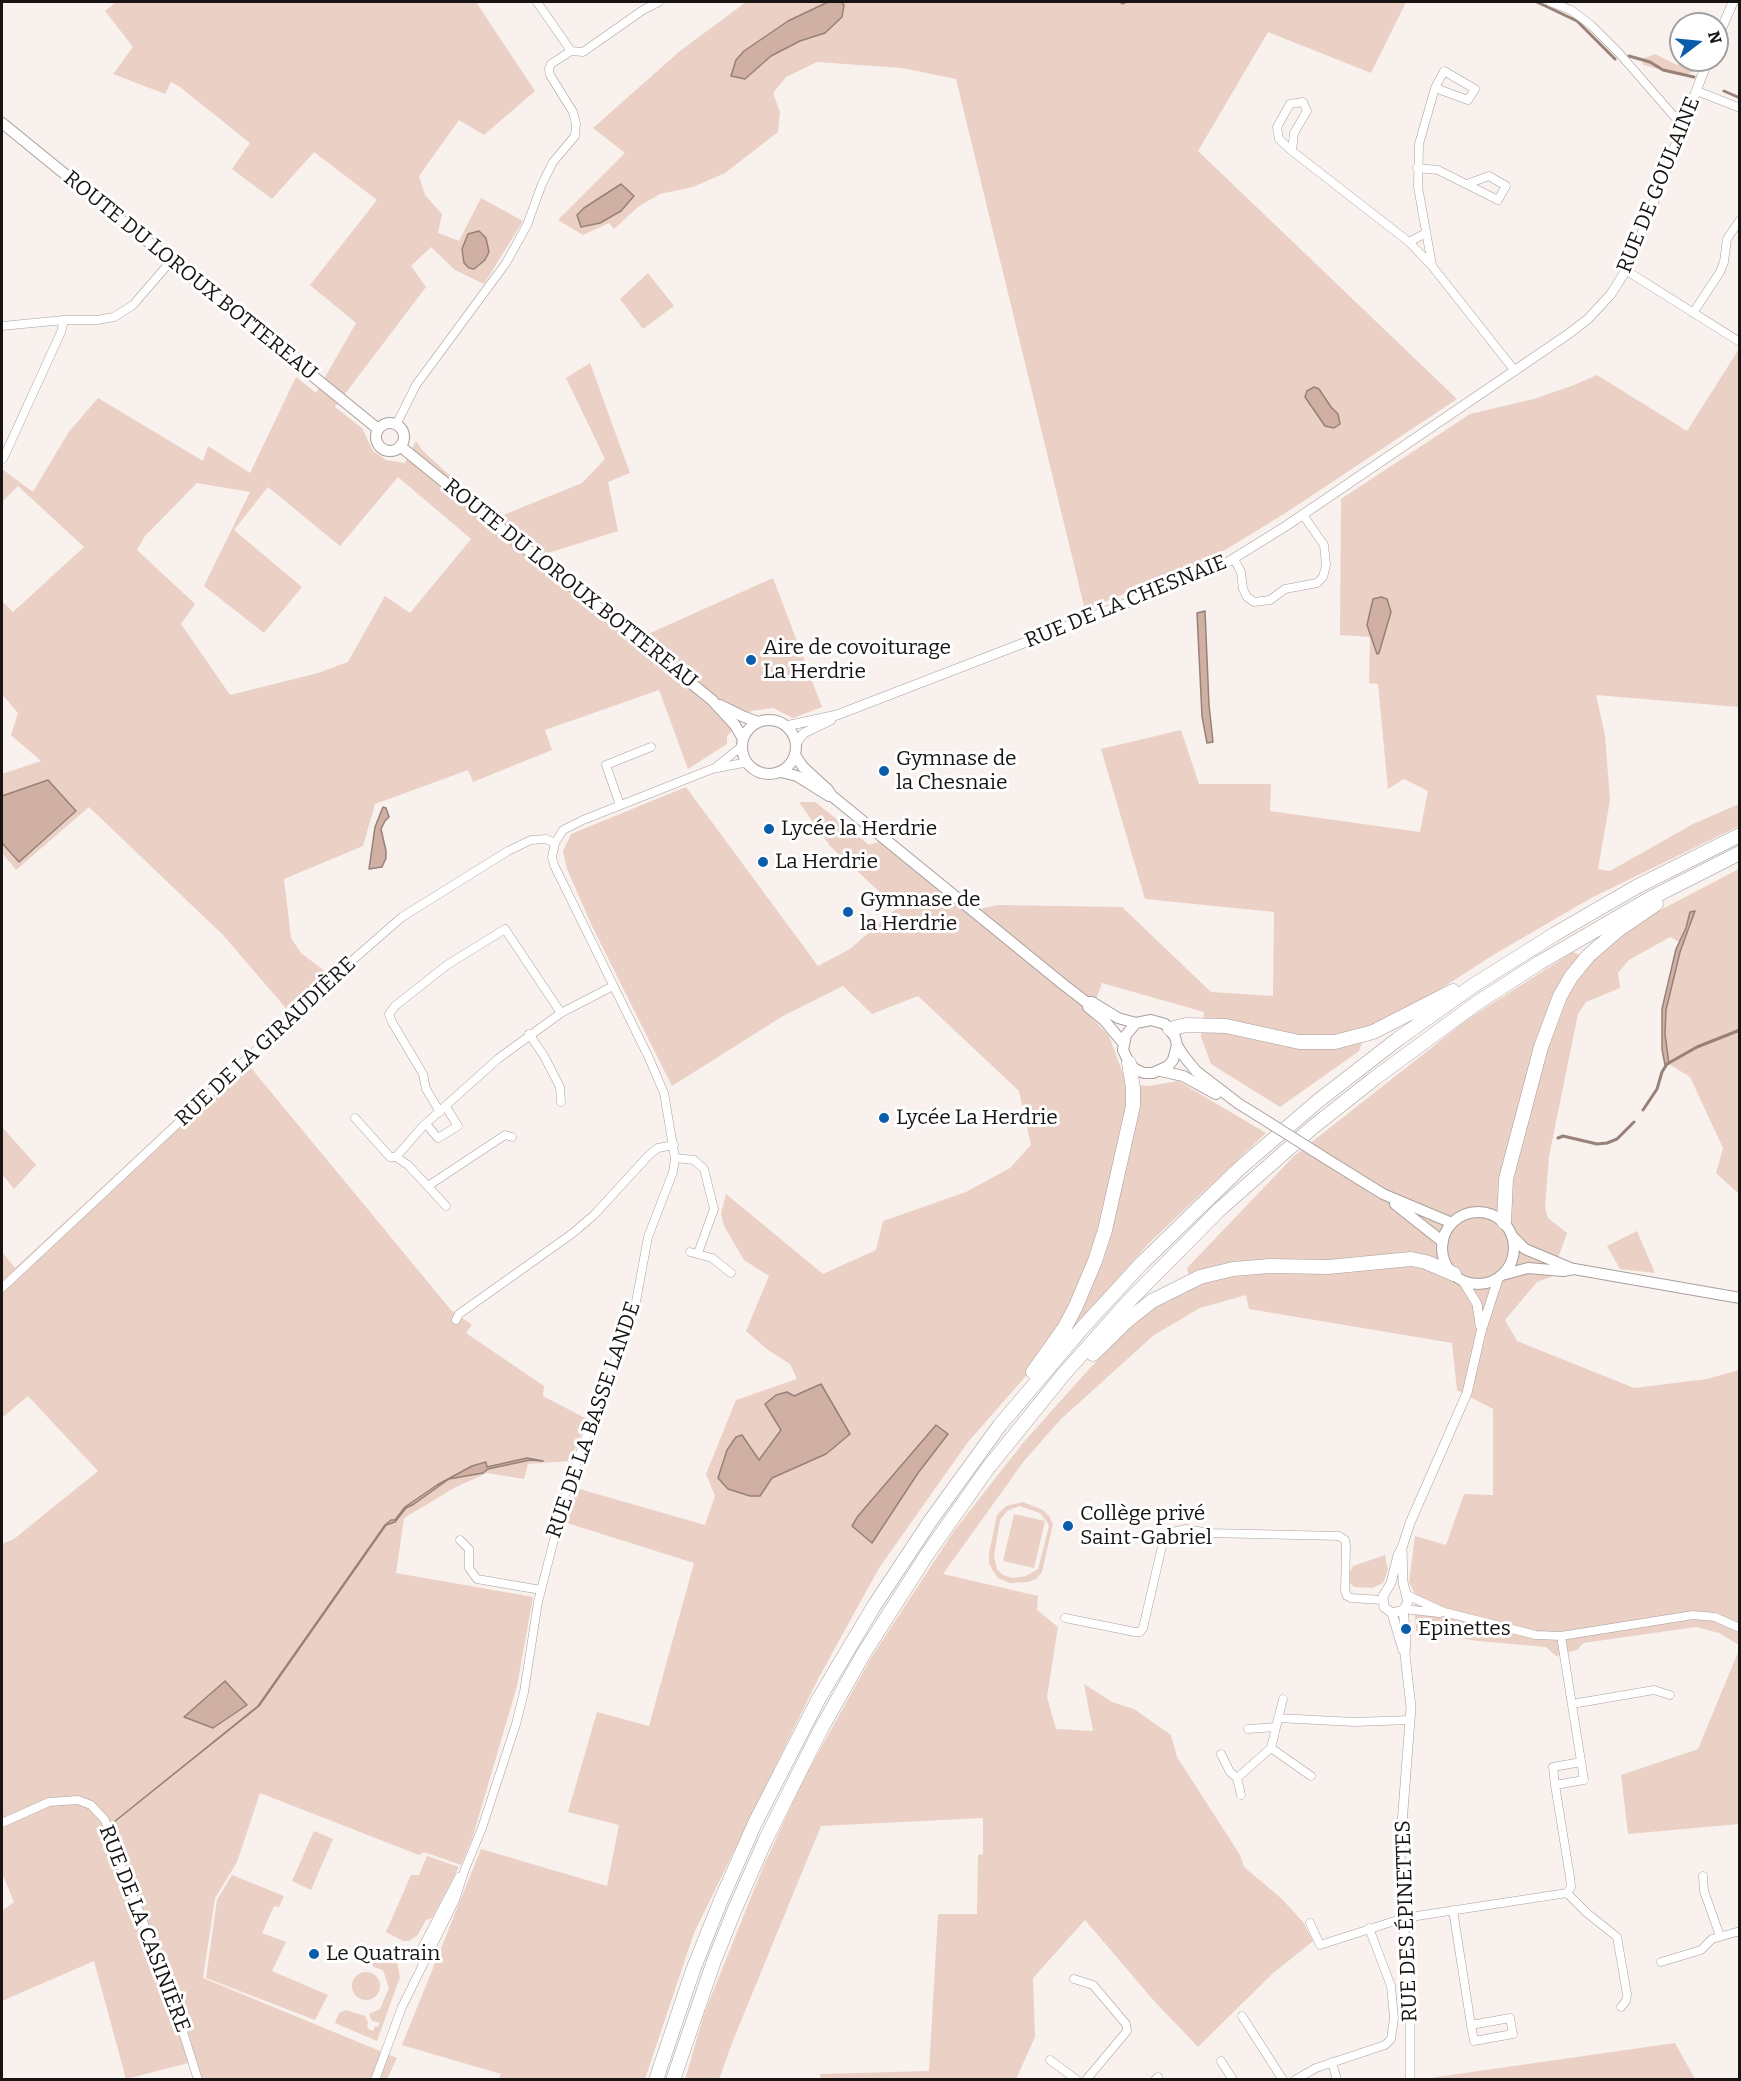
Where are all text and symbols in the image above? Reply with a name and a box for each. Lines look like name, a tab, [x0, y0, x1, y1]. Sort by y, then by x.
north arrow	[1669, 12, 1729, 72]
text: N	[1704, 29, 1726, 46]
street label: RUE DE GOULAINE	[1612, 93, 1706, 277]
street label: ROUTE DU LOROUX BOTTEREAU	[58, 166, 322, 386]
street label: ROUTE DU LOROUX BOTTEREAU	[438, 474, 702, 694]
street label: RUE DE LA CHESNAIE	[1021, 550, 1231, 654]
place label: Aire de covoiturage La Herdrie	[763, 635, 951, 685]
marker: Aire de covoiturage La Herdrie	[744, 653, 758, 667]
place label: Gymnase de la Chesnaie	[896, 746, 1017, 796]
marker: Gymnase de la Chesnaie	[877, 764, 891, 778]
place label: Lycée la Herdrie	[781, 816, 937, 842]
marker: Lycée la Herdrie	[762, 822, 776, 836]
place label: La Herdrie	[775, 849, 878, 875]
marker: La Herdrie	[756, 855, 770, 869]
place label: Gymnase de la Herdrie	[860, 887, 981, 937]
marker: Gymnase de la Herdrie	[841, 905, 855, 919]
street label: RUE DE LA GIRAUDIÈRE	[171, 952, 361, 1132]
place label: Lycée La Herdrie	[896, 1105, 1058, 1131]
marker: Lycée La Herdrie	[877, 1111, 891, 1125]
street label: RUE DE LA BASSE LANDE	[542, 1298, 646, 1542]
place label: Collège privé Saint-Gabriel	[1080, 1501, 1212, 1551]
marker: Collège privé Saint-Gabriel	[1061, 1519, 1075, 1533]
place label: Epinettes	[1418, 1616, 1511, 1642]
marker: Epinettes	[1399, 1622, 1413, 1636]
street label: RUE DES ÉPINETTES	[1391, 1820, 1423, 2022]
street label: RUE DE LA CASINIÈRE	[93, 1822, 195, 2036]
place label: Le Quatrain	[326, 1941, 440, 1967]
marker: Le Quatrain	[307, 1947, 321, 1961]

